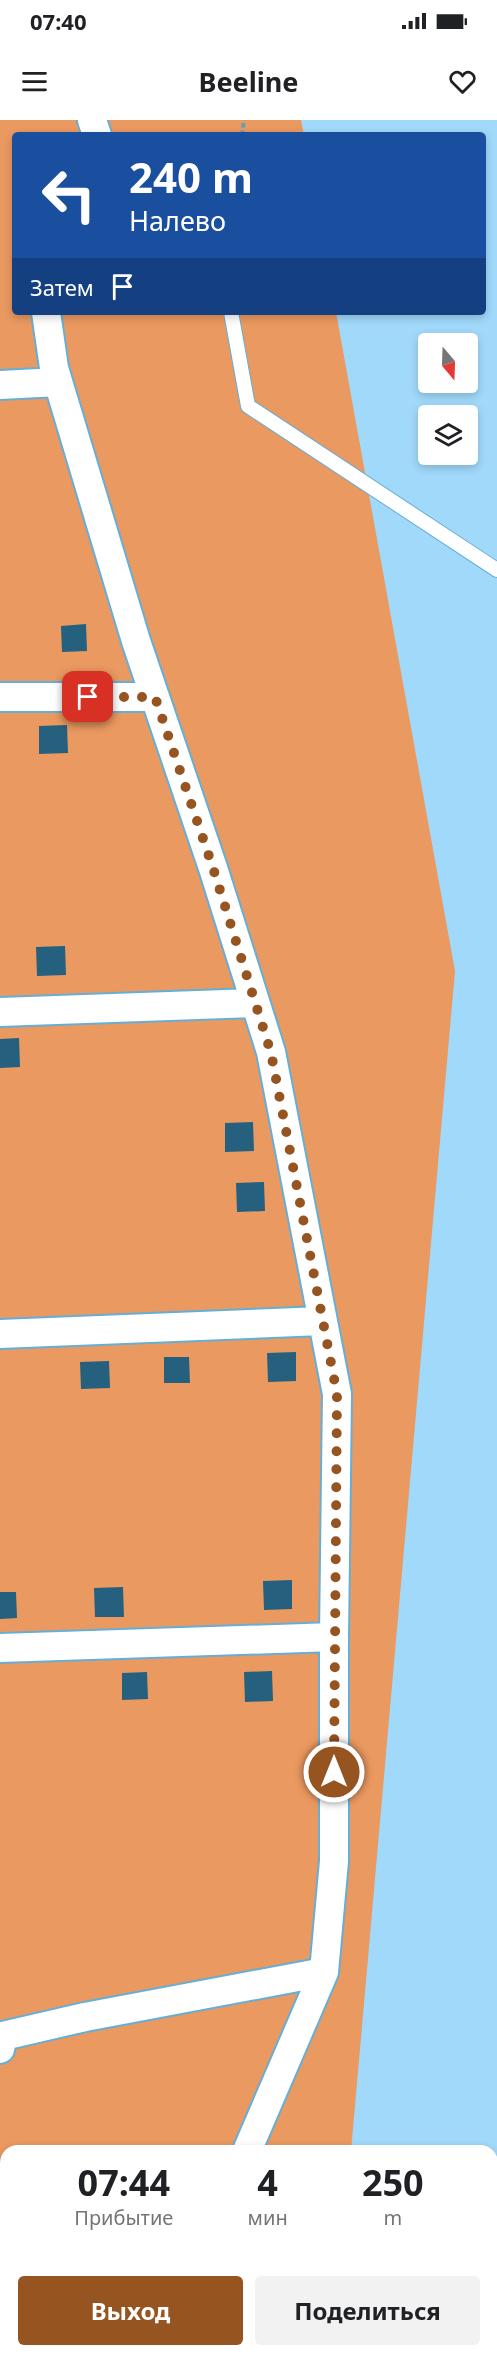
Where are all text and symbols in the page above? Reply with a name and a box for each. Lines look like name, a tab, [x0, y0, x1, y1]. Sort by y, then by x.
text: 07:40	[30, 6, 87, 36]
text: Beeline	[199, 63, 298, 100]
icon: menu	[18, 65, 51, 98]
icon: heart	[446, 65, 479, 98]
text: 240 m	[129, 148, 253, 205]
icon: left	[30, 156, 108, 234]
text: Налево	[129, 202, 226, 239]
icon: arrive	[106, 270, 139, 303]
text: Затем	[30, 272, 94, 302]
north arrow	[418, 333, 478, 393]
map controls	[418, 333, 478, 465]
button: layers	[418, 405, 478, 465]
pin	[62, 671, 113, 722]
icon: arrive	[71, 680, 104, 713]
position arrow	[302, 1740, 366, 1804]
text: 07:44	[78, 2158, 170, 2207]
text: 4	[257, 2158, 278, 2207]
text: 250	[362, 2158, 424, 2207]
text: Прибытие	[74, 2204, 173, 2231]
text: мин	[248, 2204, 288, 2231]
text: m	[383, 2204, 402, 2231]
button: Выход	[18, 2276, 243, 2345]
button: Поделиться	[255, 2276, 480, 2345]

